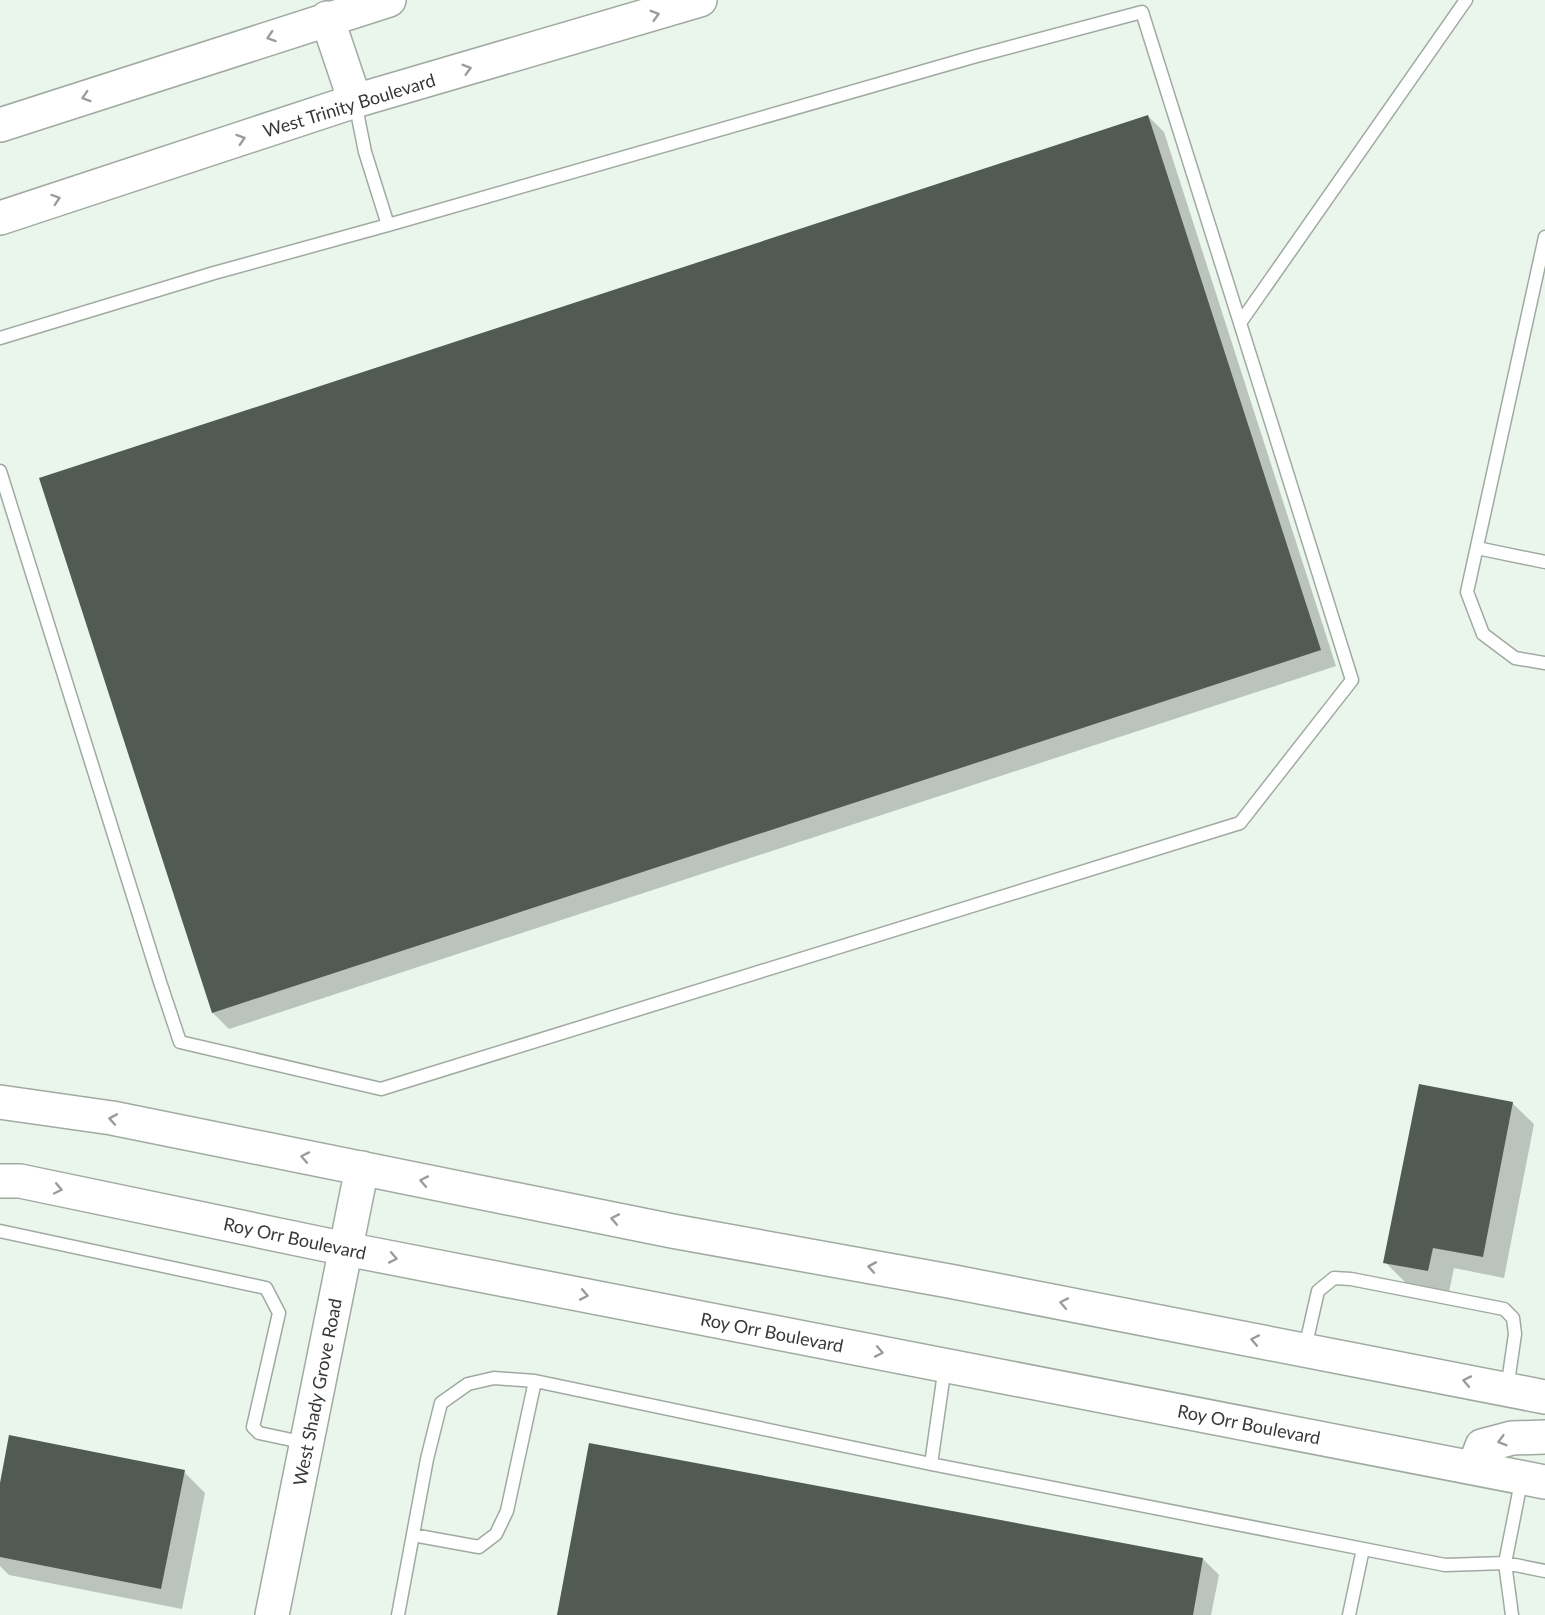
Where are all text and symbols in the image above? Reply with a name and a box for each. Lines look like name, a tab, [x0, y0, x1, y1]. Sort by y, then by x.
one-way arrow	[650, 9, 660, 22]
one-way arrow	[266, 29, 277, 42]
one-way arrow	[461, 64, 472, 76]
street label: West Trinity Boulevard	[260, 68, 438, 142]
one-way arrow	[81, 90, 92, 102]
one-way arrow	[235, 133, 246, 146]
one-way arrow	[50, 194, 61, 207]
one-way arrow	[109, 1113, 118, 1125]
one-way arrow	[300, 1151, 310, 1164]
one-way arrow	[419, 1175, 429, 1188]
one-way arrow	[52, 1182, 62, 1195]
street label: Roy Orr Boulevard	[222, 1212, 368, 1264]
one-way arrow	[610, 1213, 620, 1226]
one-way arrow	[387, 1251, 397, 1264]
one-way arrow	[867, 1261, 877, 1274]
one-way arrow	[579, 1288, 589, 1301]
street label: West Shady Grove Road	[288, 1296, 346, 1488]
one-way arrow	[1059, 1297, 1069, 1310]
street label: Roy Orr Boulevard	[699, 1307, 845, 1357]
one-way arrow	[1250, 1334, 1260, 1347]
one-way arrow	[873, 1345, 883, 1358]
one-way arrow	[1462, 1375, 1472, 1388]
street label: Roy Orr Boulevard	[1176, 1399, 1322, 1449]
one-way arrow	[1497, 1433, 1507, 1446]

